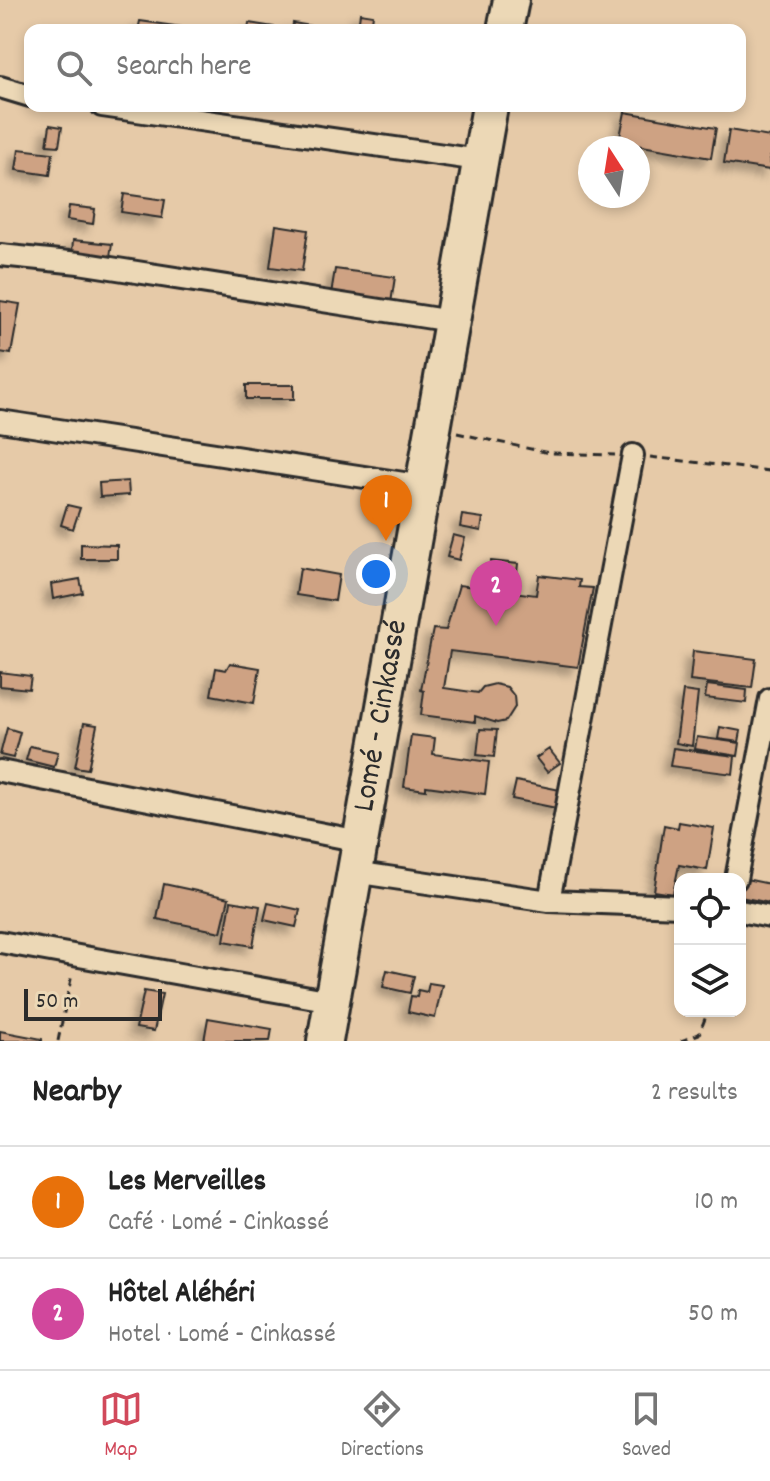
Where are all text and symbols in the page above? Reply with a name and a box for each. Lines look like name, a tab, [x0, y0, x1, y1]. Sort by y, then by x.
search box	[24, 24, 746, 112]
icon: search	[52, 46, 96, 90]
text: Search here	[116, 47, 252, 90]
north arrow	[578, 136, 650, 208]
pin: 1	[360, 475, 412, 541]
your location	[356, 554, 396, 594]
pin: 2	[470, 560, 522, 626]
street label: Lomé - Cinkassé	[343, 616, 422, 816]
map controls	[674, 873, 746, 1017]
button: locate	[674, 873, 746, 945]
button: layers	[674, 945, 746, 1017]
scale bar	[24, 985, 162, 1021]
text: 50 m	[36, 987, 78, 1018]
text: Nearby	[32, 1069, 121, 1118]
text: 2 results	[651, 1075, 738, 1112]
text: Les Merveilles	[108, 1162, 266, 1205]
text: 1	[55, 1184, 61, 1221]
text: 10 m	[694, 1184, 738, 1221]
text: Café · Lomé - Cinkassé	[108, 1205, 329, 1242]
text: Hôtel Aléhéri	[108, 1274, 255, 1317]
text: 2	[52, 1296, 64, 1333]
text: 50 m	[688, 1296, 738, 1333]
text: Hotel · Lomé - Cinkassé	[108, 1317, 336, 1354]
tab: Map	[99, 1387, 143, 1466]
tab: Directions	[341, 1387, 424, 1466]
tab: Saved	[622, 1387, 671, 1466]

